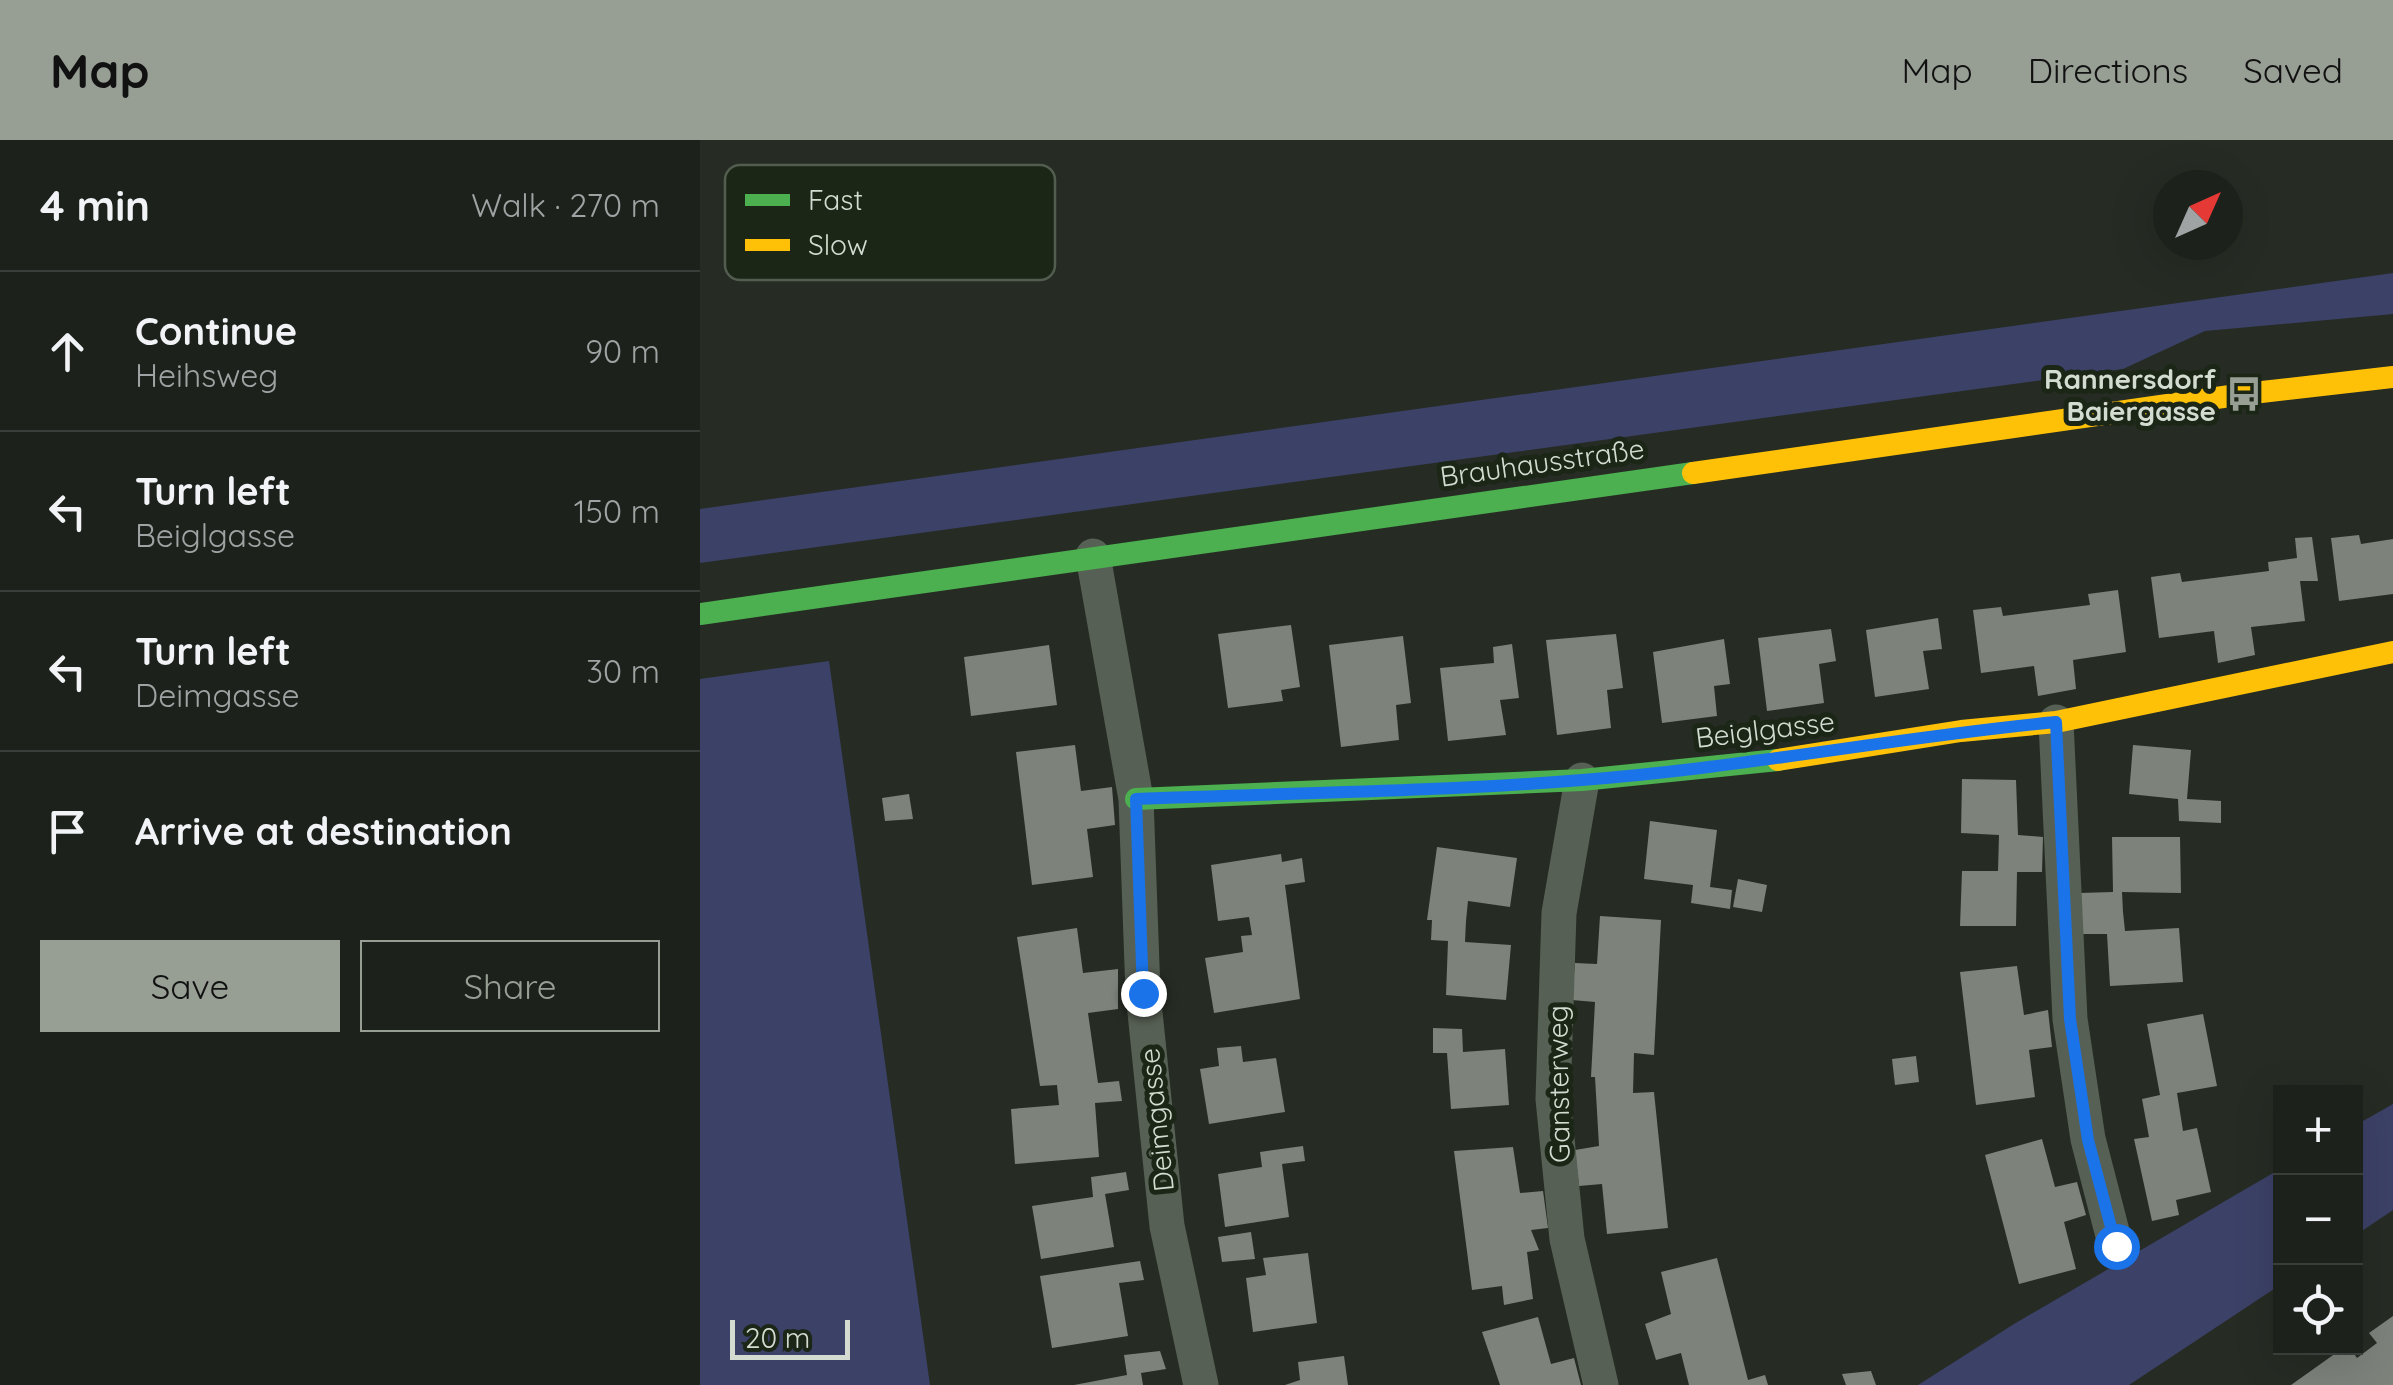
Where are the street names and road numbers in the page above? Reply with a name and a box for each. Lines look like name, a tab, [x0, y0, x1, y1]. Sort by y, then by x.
street label: Brauhausstraße	[1438, 430, 1646, 494]
street label: Beiglgasse	[1693, 703, 1837, 755]
street label: Gansterweg	[1539, 1005, 1577, 1163]
street label: Deimgasse	[1131, 1047, 1181, 1193]

